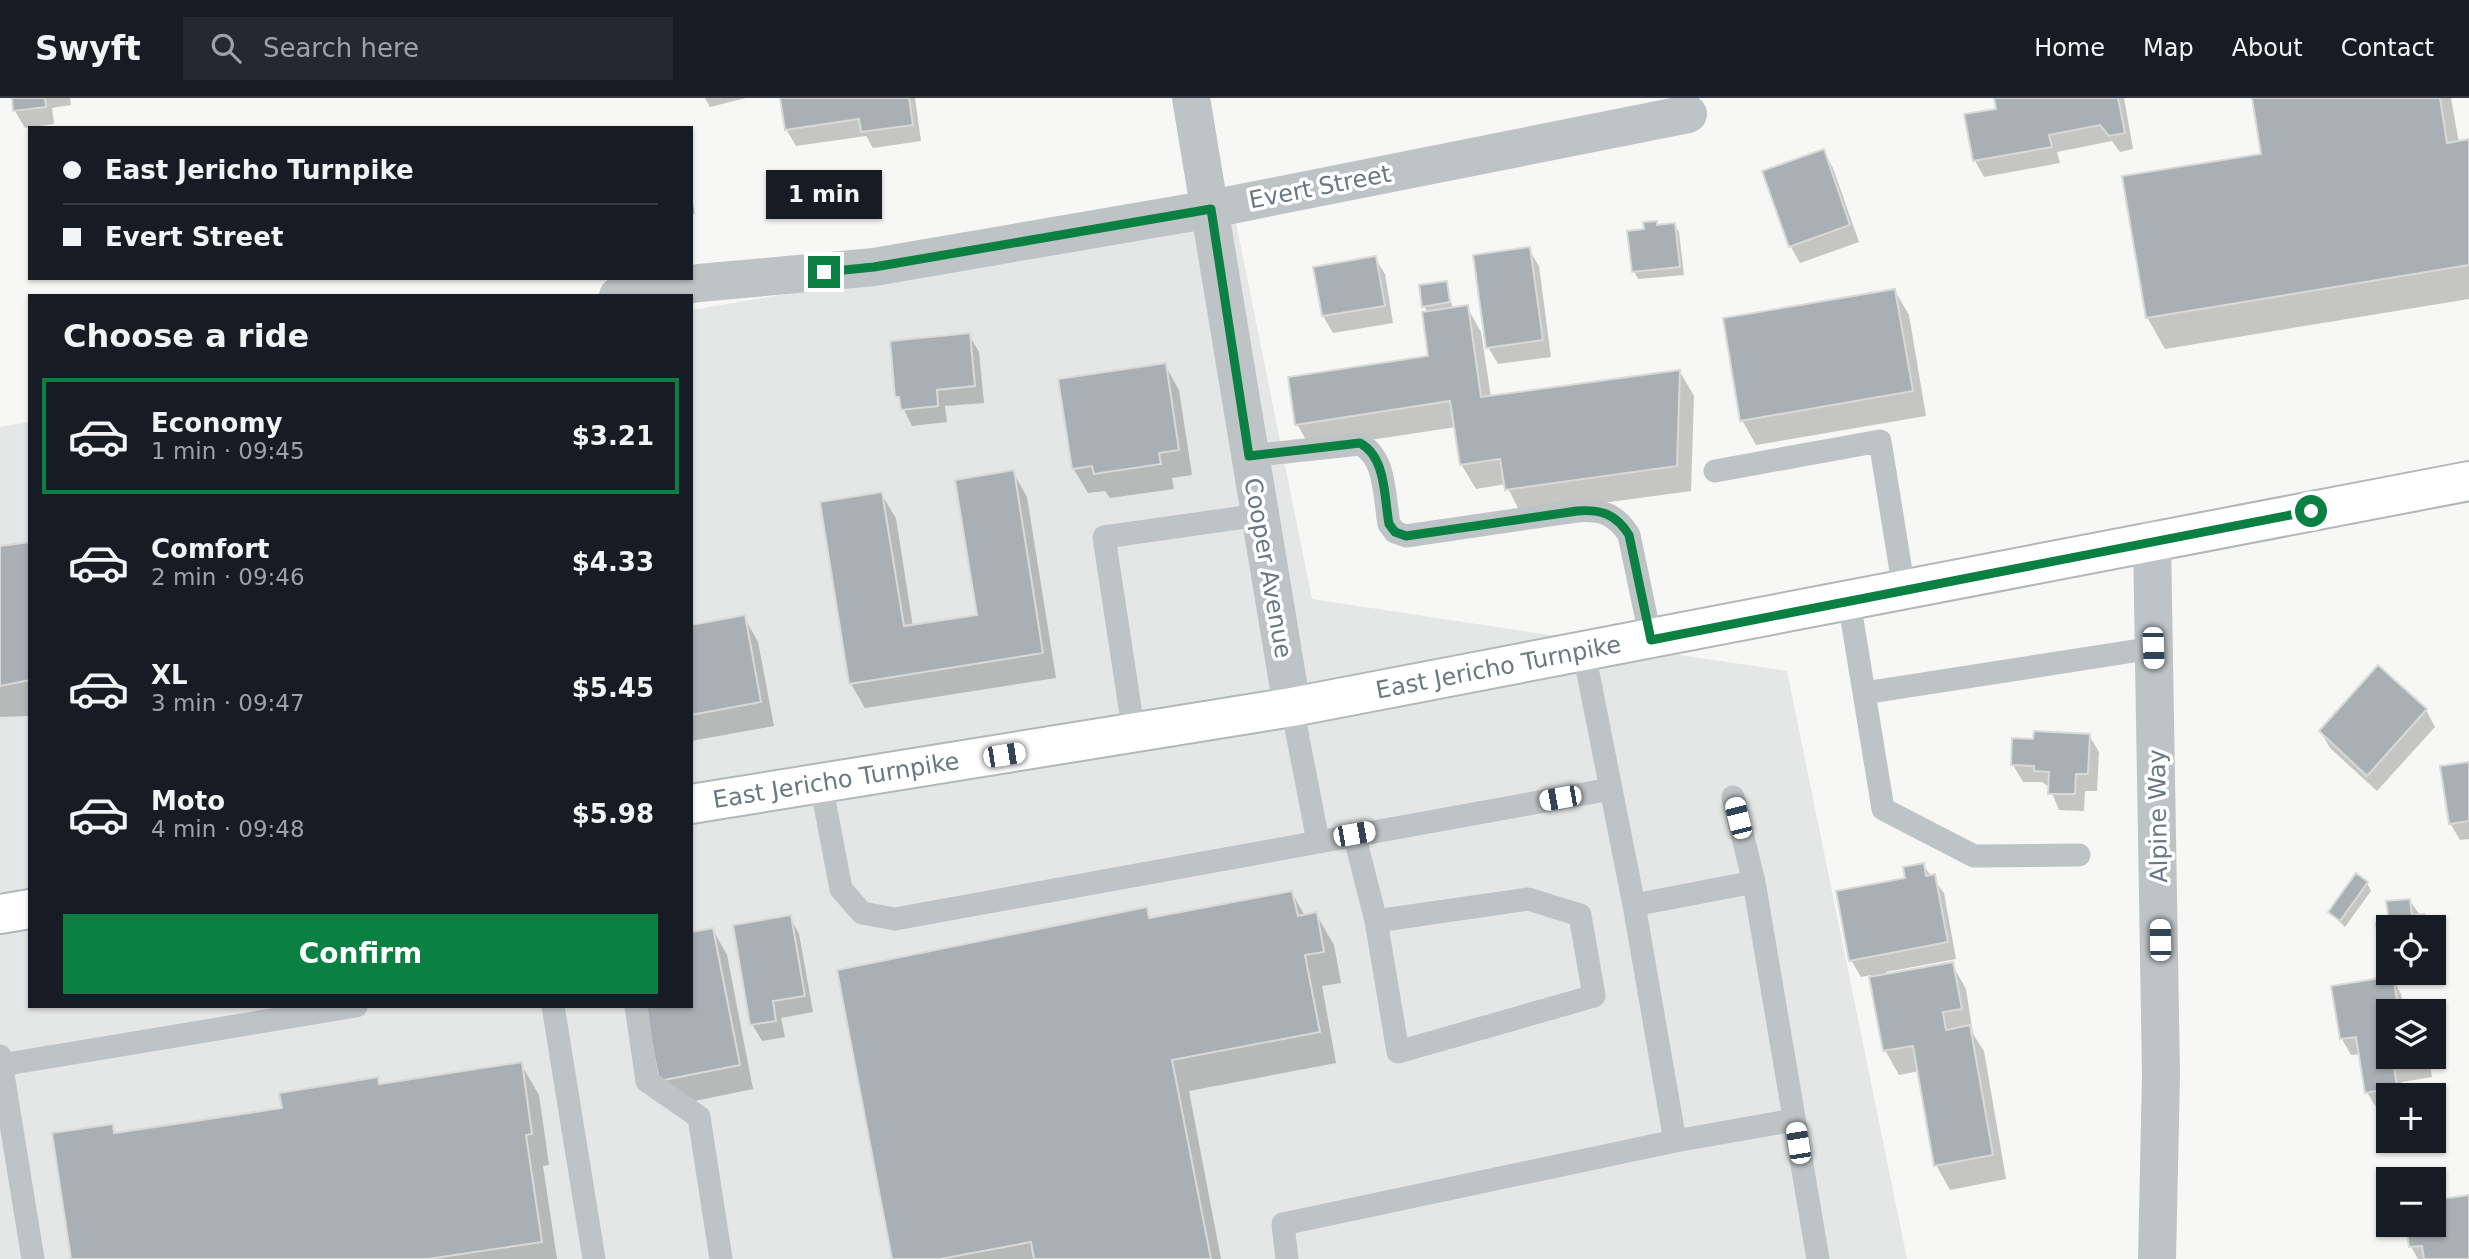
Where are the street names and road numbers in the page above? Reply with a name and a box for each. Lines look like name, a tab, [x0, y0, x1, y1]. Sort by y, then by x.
street label: Evert Street	[1247, 160, 1393, 214]
street label: Cooper Avenue	[1238, 476, 1298, 660]
street label: East Jericho Turnpike	[1373, 630, 1623, 705]
street label: East Jericho Turnpike	[711, 747, 961, 814]
street label: Alpine Way	[2143, 749, 2173, 883]

